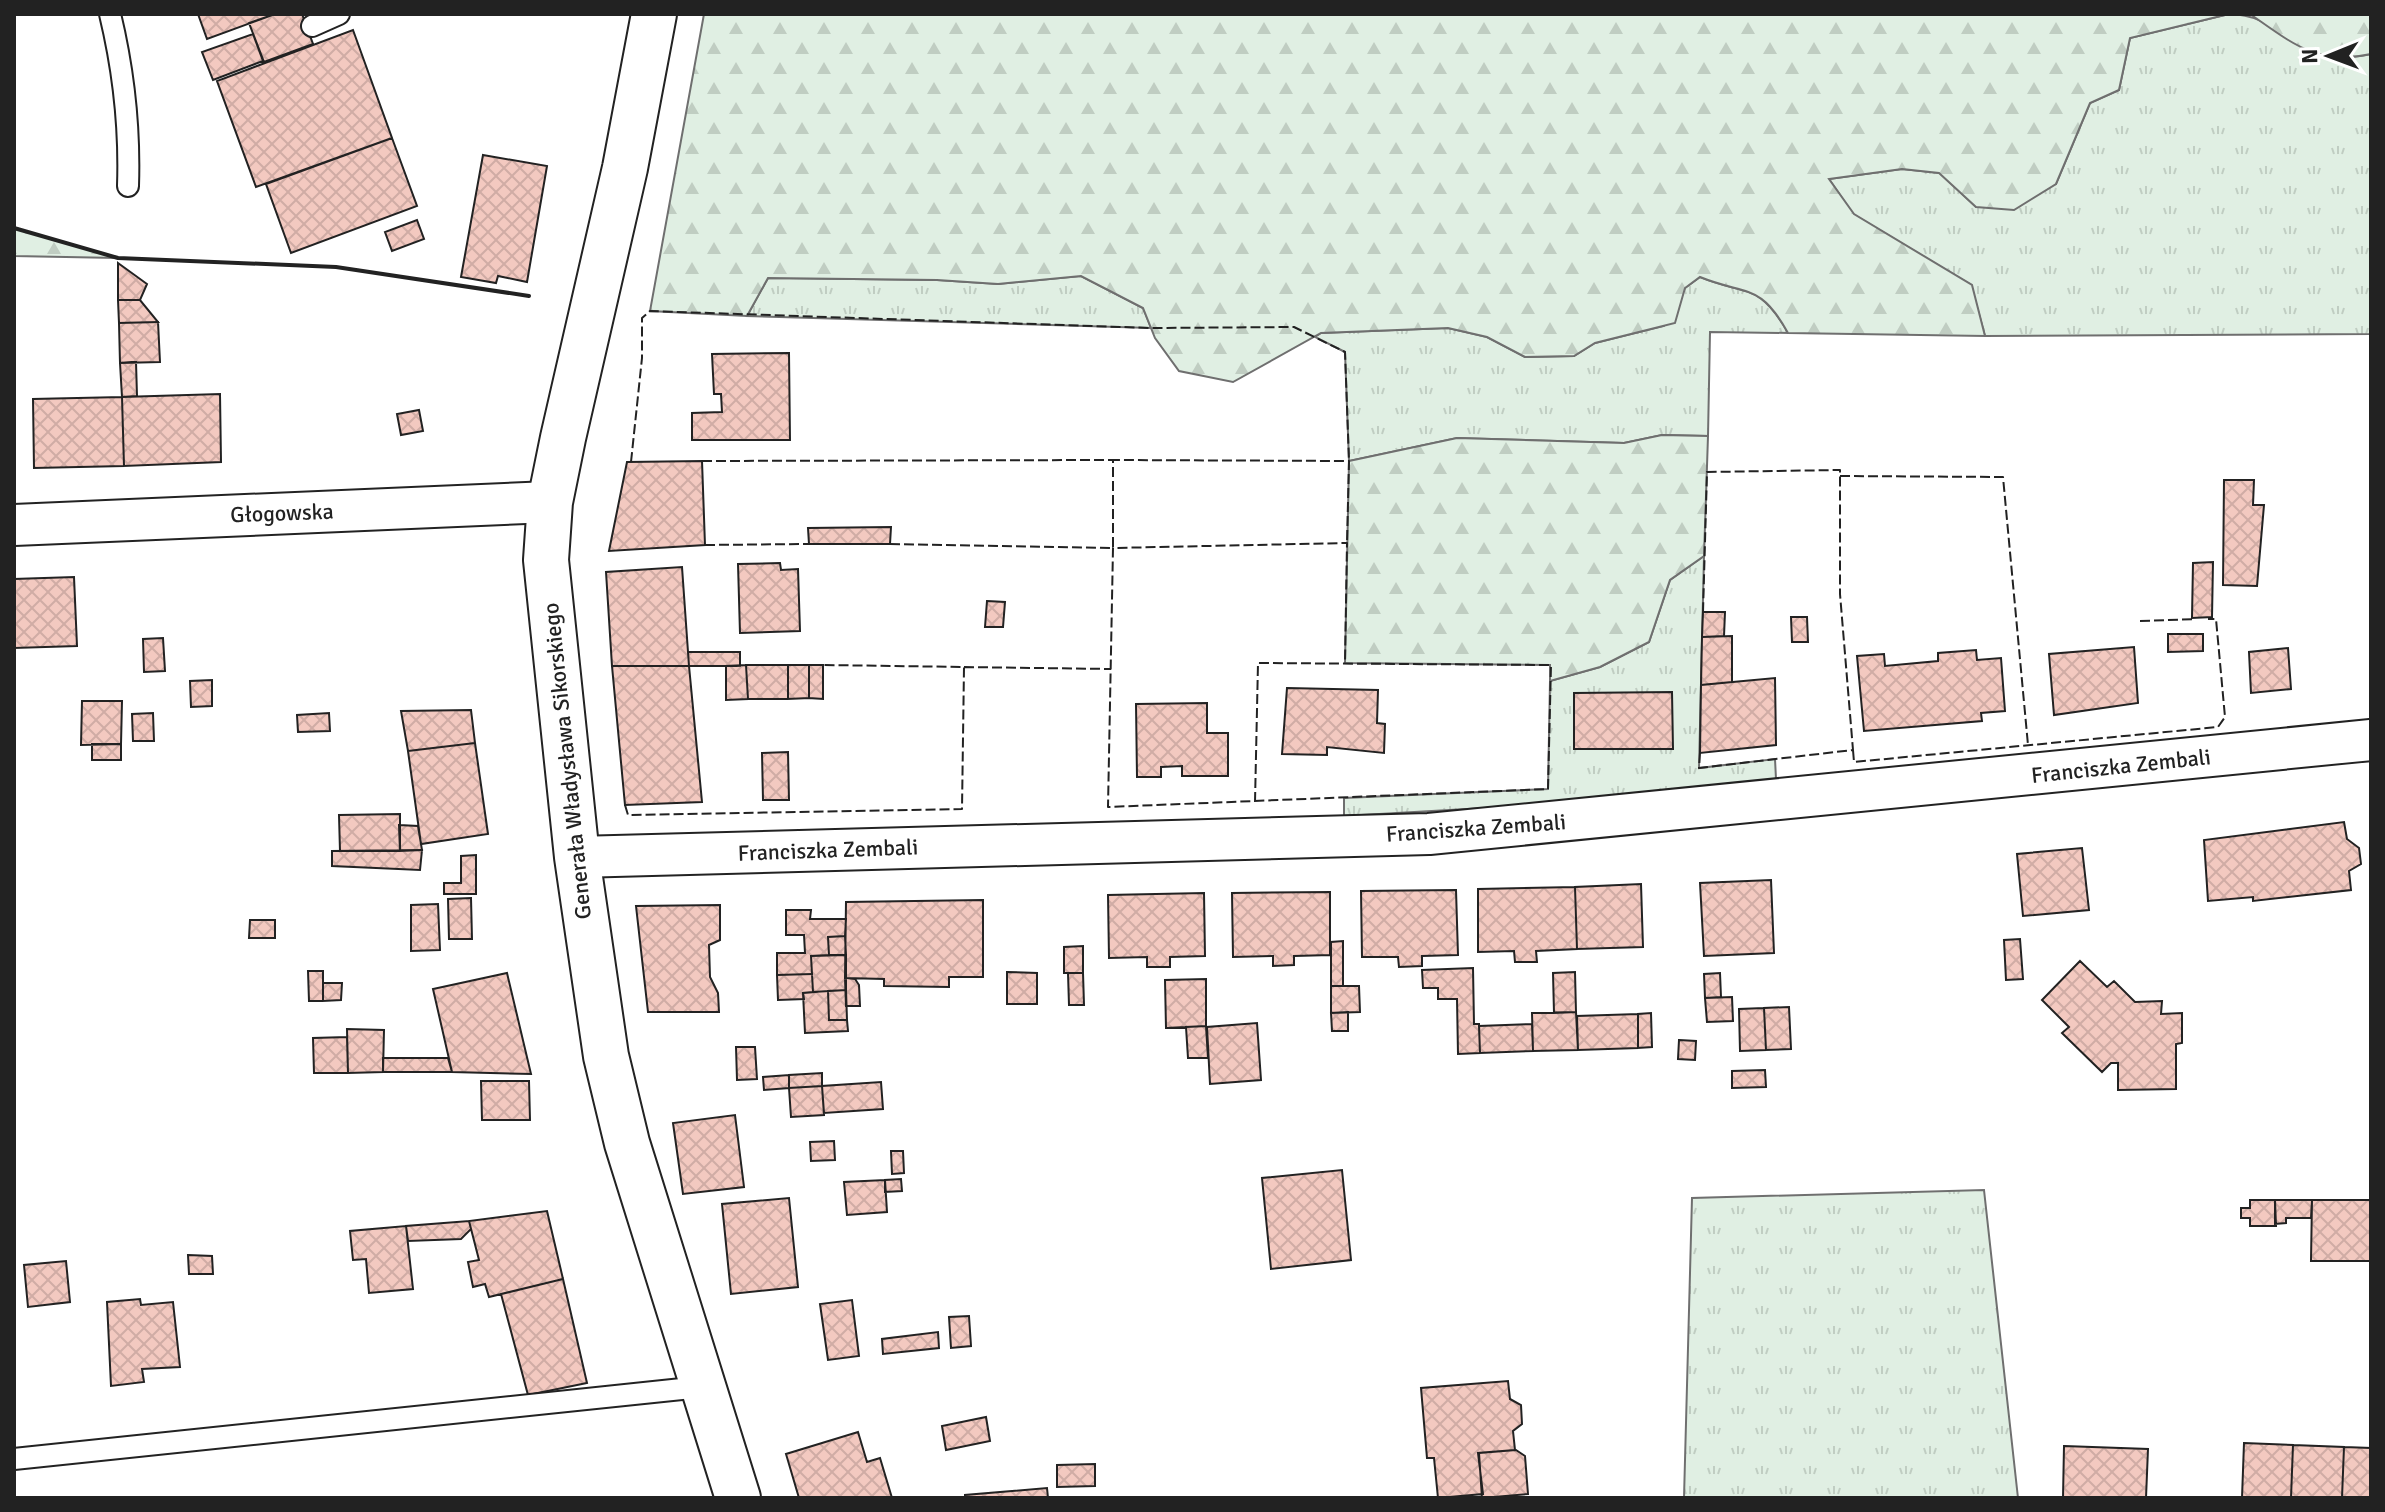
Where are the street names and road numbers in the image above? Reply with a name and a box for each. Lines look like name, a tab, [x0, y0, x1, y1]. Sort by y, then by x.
street label: Głogowska	[230, 498, 334, 528]
street label: Generała Władysława Sikorskiego	[537, 601, 597, 921]
street label: Franciszka Zembali	[2030, 743, 2212, 789]
street label: Franciszka Zembali	[1385, 808, 1567, 848]
street label: Franciszka Zembali	[737, 833, 919, 867]

